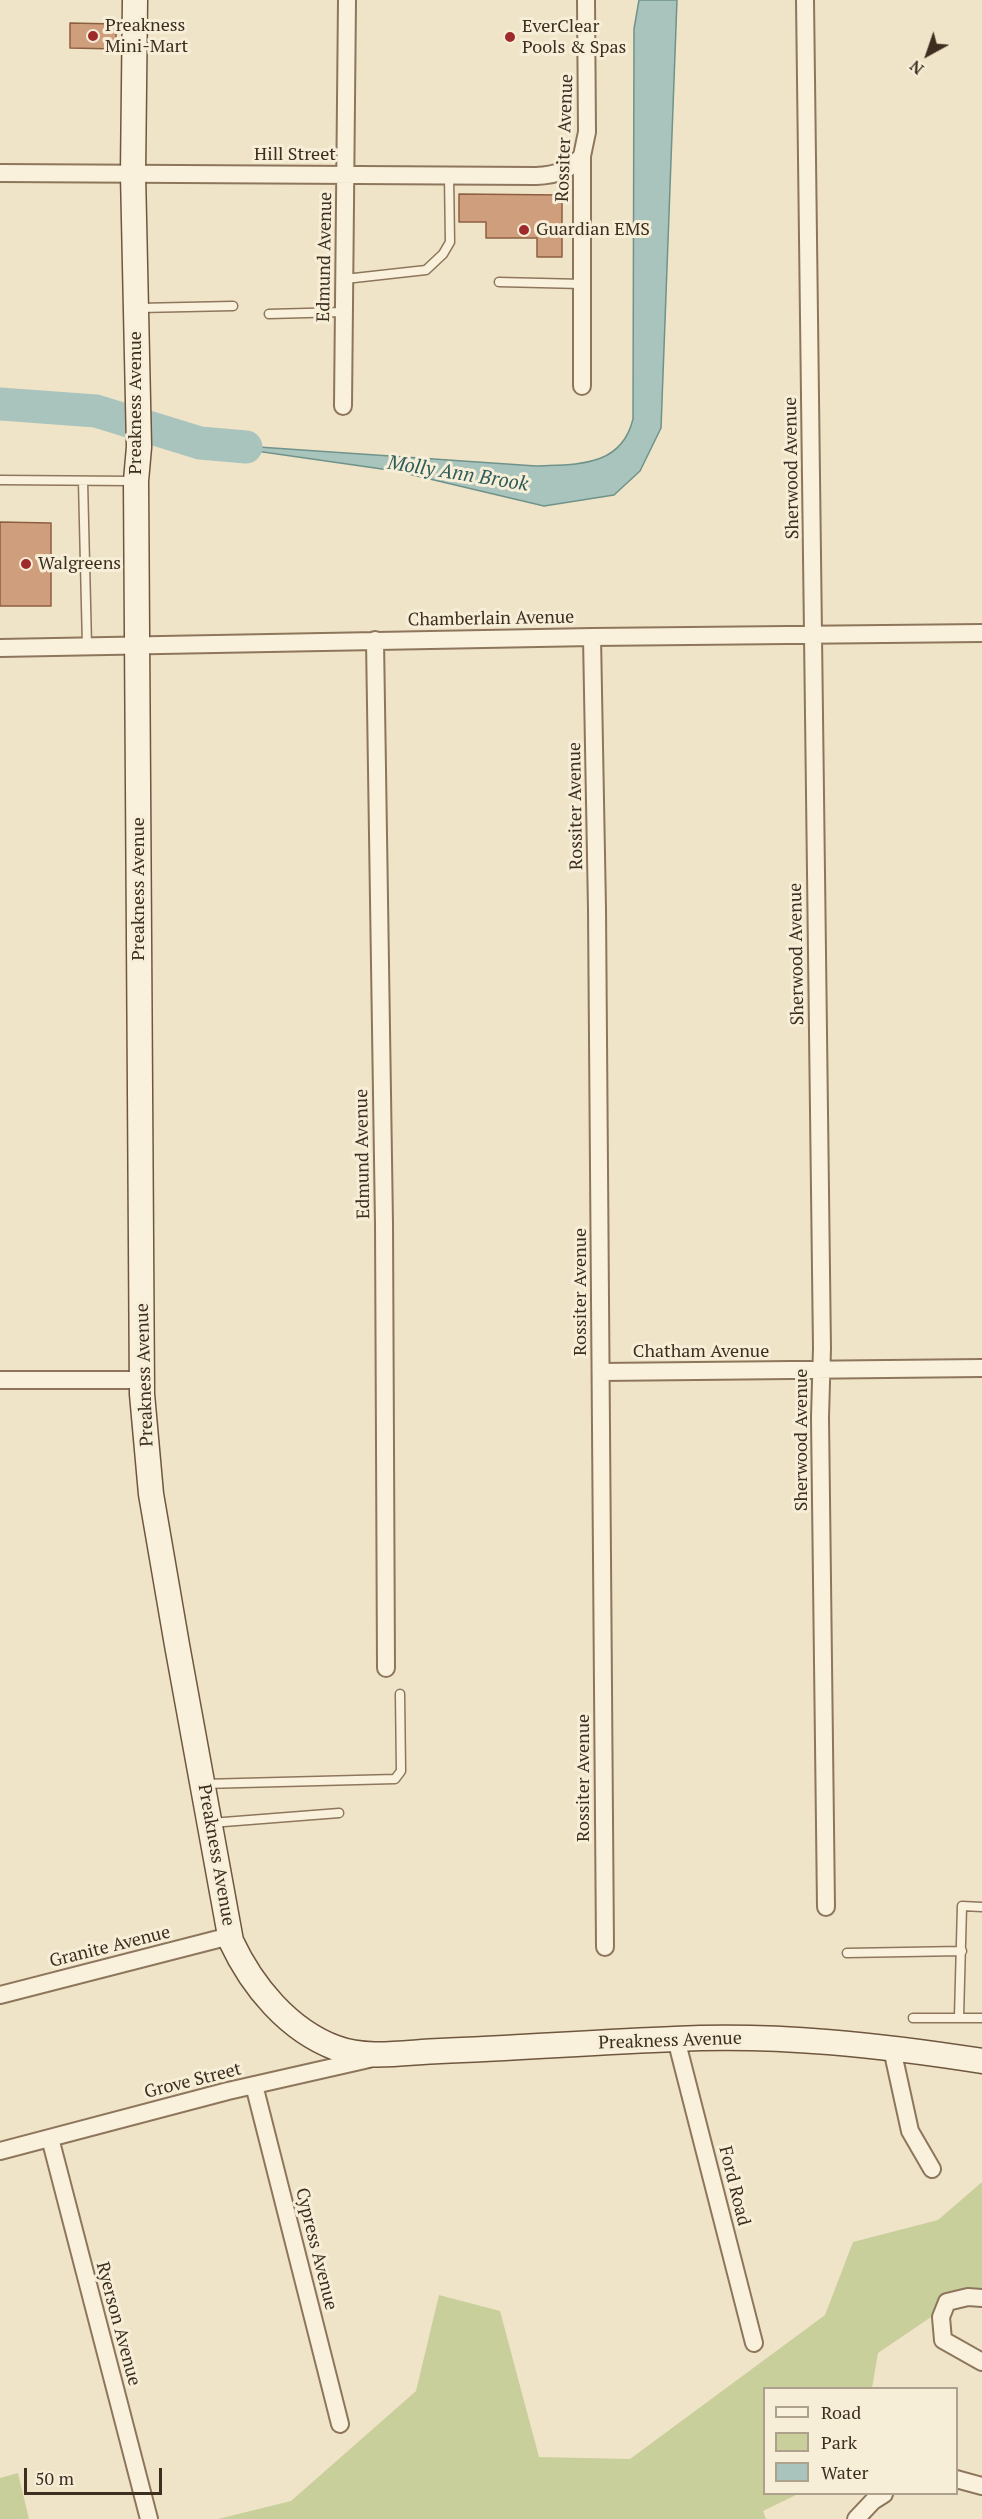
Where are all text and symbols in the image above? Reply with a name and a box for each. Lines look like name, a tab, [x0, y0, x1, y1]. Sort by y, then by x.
place label: Preakness Mini-Mart	[105, 15, 188, 57]
place label: EverClear Pools & Spas	[522, 16, 626, 58]
north arrow	[898, 24, 958, 84]
marker: Preakness Mini-Mart	[86, 29, 100, 43]
marker: EverClear Pools & Spas	[503, 30, 517, 44]
text: N	[905, 55, 928, 80]
street label: Rossiter Avenue	[552, 74, 578, 202]
street label: Hill Street	[254, 144, 336, 166]
street label: Edmund Avenue	[313, 192, 337, 322]
place label: Guardian EMS	[536, 219, 650, 241]
marker: Guardian EMS	[517, 223, 531, 237]
street label: Preakness Avenue	[125, 331, 147, 475]
street label: Sherwood Avenue	[780, 397, 804, 539]
water label: Molly Ann Brook	[386, 451, 530, 497]
place label: Walgreens	[38, 553, 121, 575]
marker: Walgreens	[19, 557, 33, 571]
street label: Chamberlain Avenue	[408, 607, 574, 631]
street label: Rossiter Avenue	[564, 742, 588, 870]
street label: Preakness Avenue	[128, 817, 150, 961]
street label: Sherwood Avenue	[785, 883, 809, 1025]
street label: Edmund Avenue	[351, 1089, 375, 1219]
street label: Rossiter Avenue	[570, 1228, 592, 1356]
street label: Preakness Avenue	[132, 1303, 158, 1447]
street label: Chatham Avenue	[633, 1341, 769, 1363]
street label: Sherwood Avenue	[791, 1369, 813, 1511]
street label: Rossiter Avenue	[573, 1714, 595, 1842]
street label: Preakness Avenue	[193, 1782, 239, 1928]
street label: Granite Avenue	[47, 1922, 173, 1972]
street label: Preakness Avenue	[598, 2028, 742, 2054]
street label: Grove Street	[142, 2059, 244, 2103]
street label: Ford Road	[714, 2144, 754, 2228]
street label: Cypress Avenue	[290, 2186, 342, 2312]
street label: Ryerson Avenue	[91, 2260, 145, 2388]
legend	[763, 2387, 958, 2495]
text: Road	[821, 2400, 861, 2424]
text: Park	[821, 2430, 857, 2454]
scale bar	[27, 2456, 165, 2494]
text: Water	[821, 2460, 868, 2484]
text: 50 m	[35, 2466, 74, 2490]

